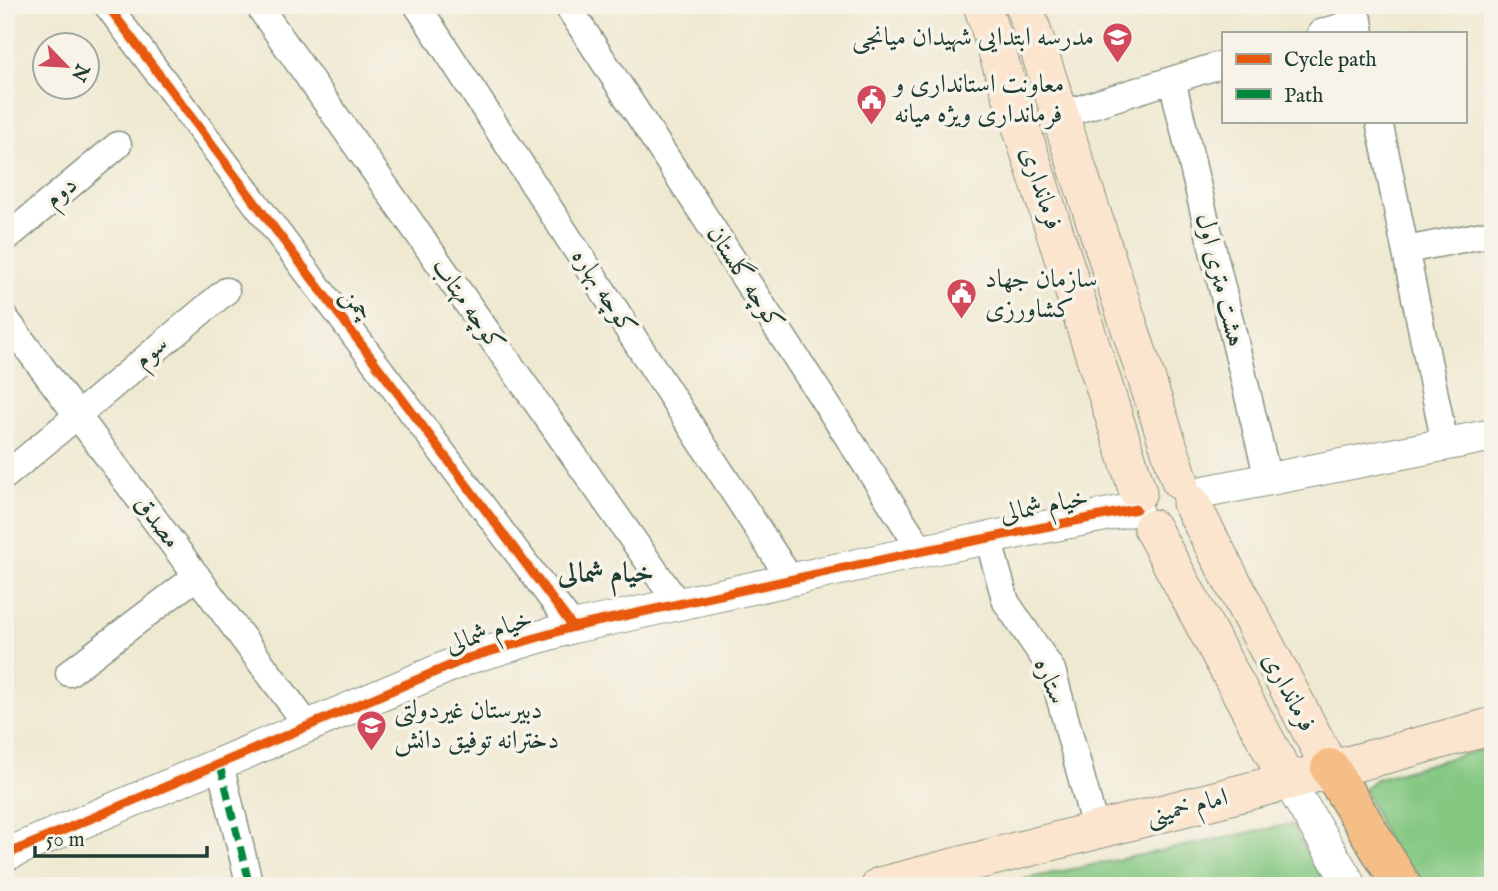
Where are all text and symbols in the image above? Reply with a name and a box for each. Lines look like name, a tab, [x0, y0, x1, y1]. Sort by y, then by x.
school or university icon: مدرسه ابتدایی شهیدان میانجی	[1100, 20, 1134, 64]
place label: مدرسه ابتدایی شهیدان میانجی	[852, 21, 1094, 54]
north arrow	[32, 32, 102, 102]
legend	[1222, 32, 1466, 122]
text: Cycle path	[1284, 47, 1377, 74]
text: N	[65, 59, 94, 85]
place label: معاونت استانداری و فرمانداری ویژه میانه	[891, 68, 1064, 131]
public building icon: معاونت استانداری و فرمانداری ویژه میانه	[854, 82, 888, 126]
text: Path	[1284, 83, 1323, 110]
street label: فرمانداری	[1012, 142, 1070, 234]
street label: دوم	[37, 168, 88, 219]
street label: هشت متری اول	[1187, 210, 1253, 350]
street label: کوچه گلستان	[699, 219, 791, 337]
street label: کوچه بهاره	[564, 242, 644, 342]
street label: کوچه مهتاب	[424, 252, 512, 358]
place label: سازمان جهاد کشاورزی	[985, 263, 1098, 326]
public building icon: سازمان جهاد کشاورزی	[945, 277, 979, 321]
street label: چمن	[333, 280, 381, 328]
street label: سوم	[127, 328, 178, 380]
street label: خیام شمالی	[997, 481, 1092, 536]
street label: مصدق	[126, 489, 188, 555]
district label: خیام شمالی	[557, 557, 654, 597]
street label: خیام شمالی	[441, 602, 538, 666]
street label: فرمانداری	[1254, 647, 1324, 737]
street label: ستاره	[1026, 653, 1074, 709]
place label: دبیرستان غیردولتی دخترانه توفیق دانش	[394, 694, 559, 757]
school or university icon: دبیرستان غیردولتی دخترانه توفیق دانش	[354, 708, 388, 752]
street label: امام خمینی	[1143, 781, 1233, 838]
scale bar	[35, 814, 206, 858]
text: 50 m	[46, 827, 85, 854]

